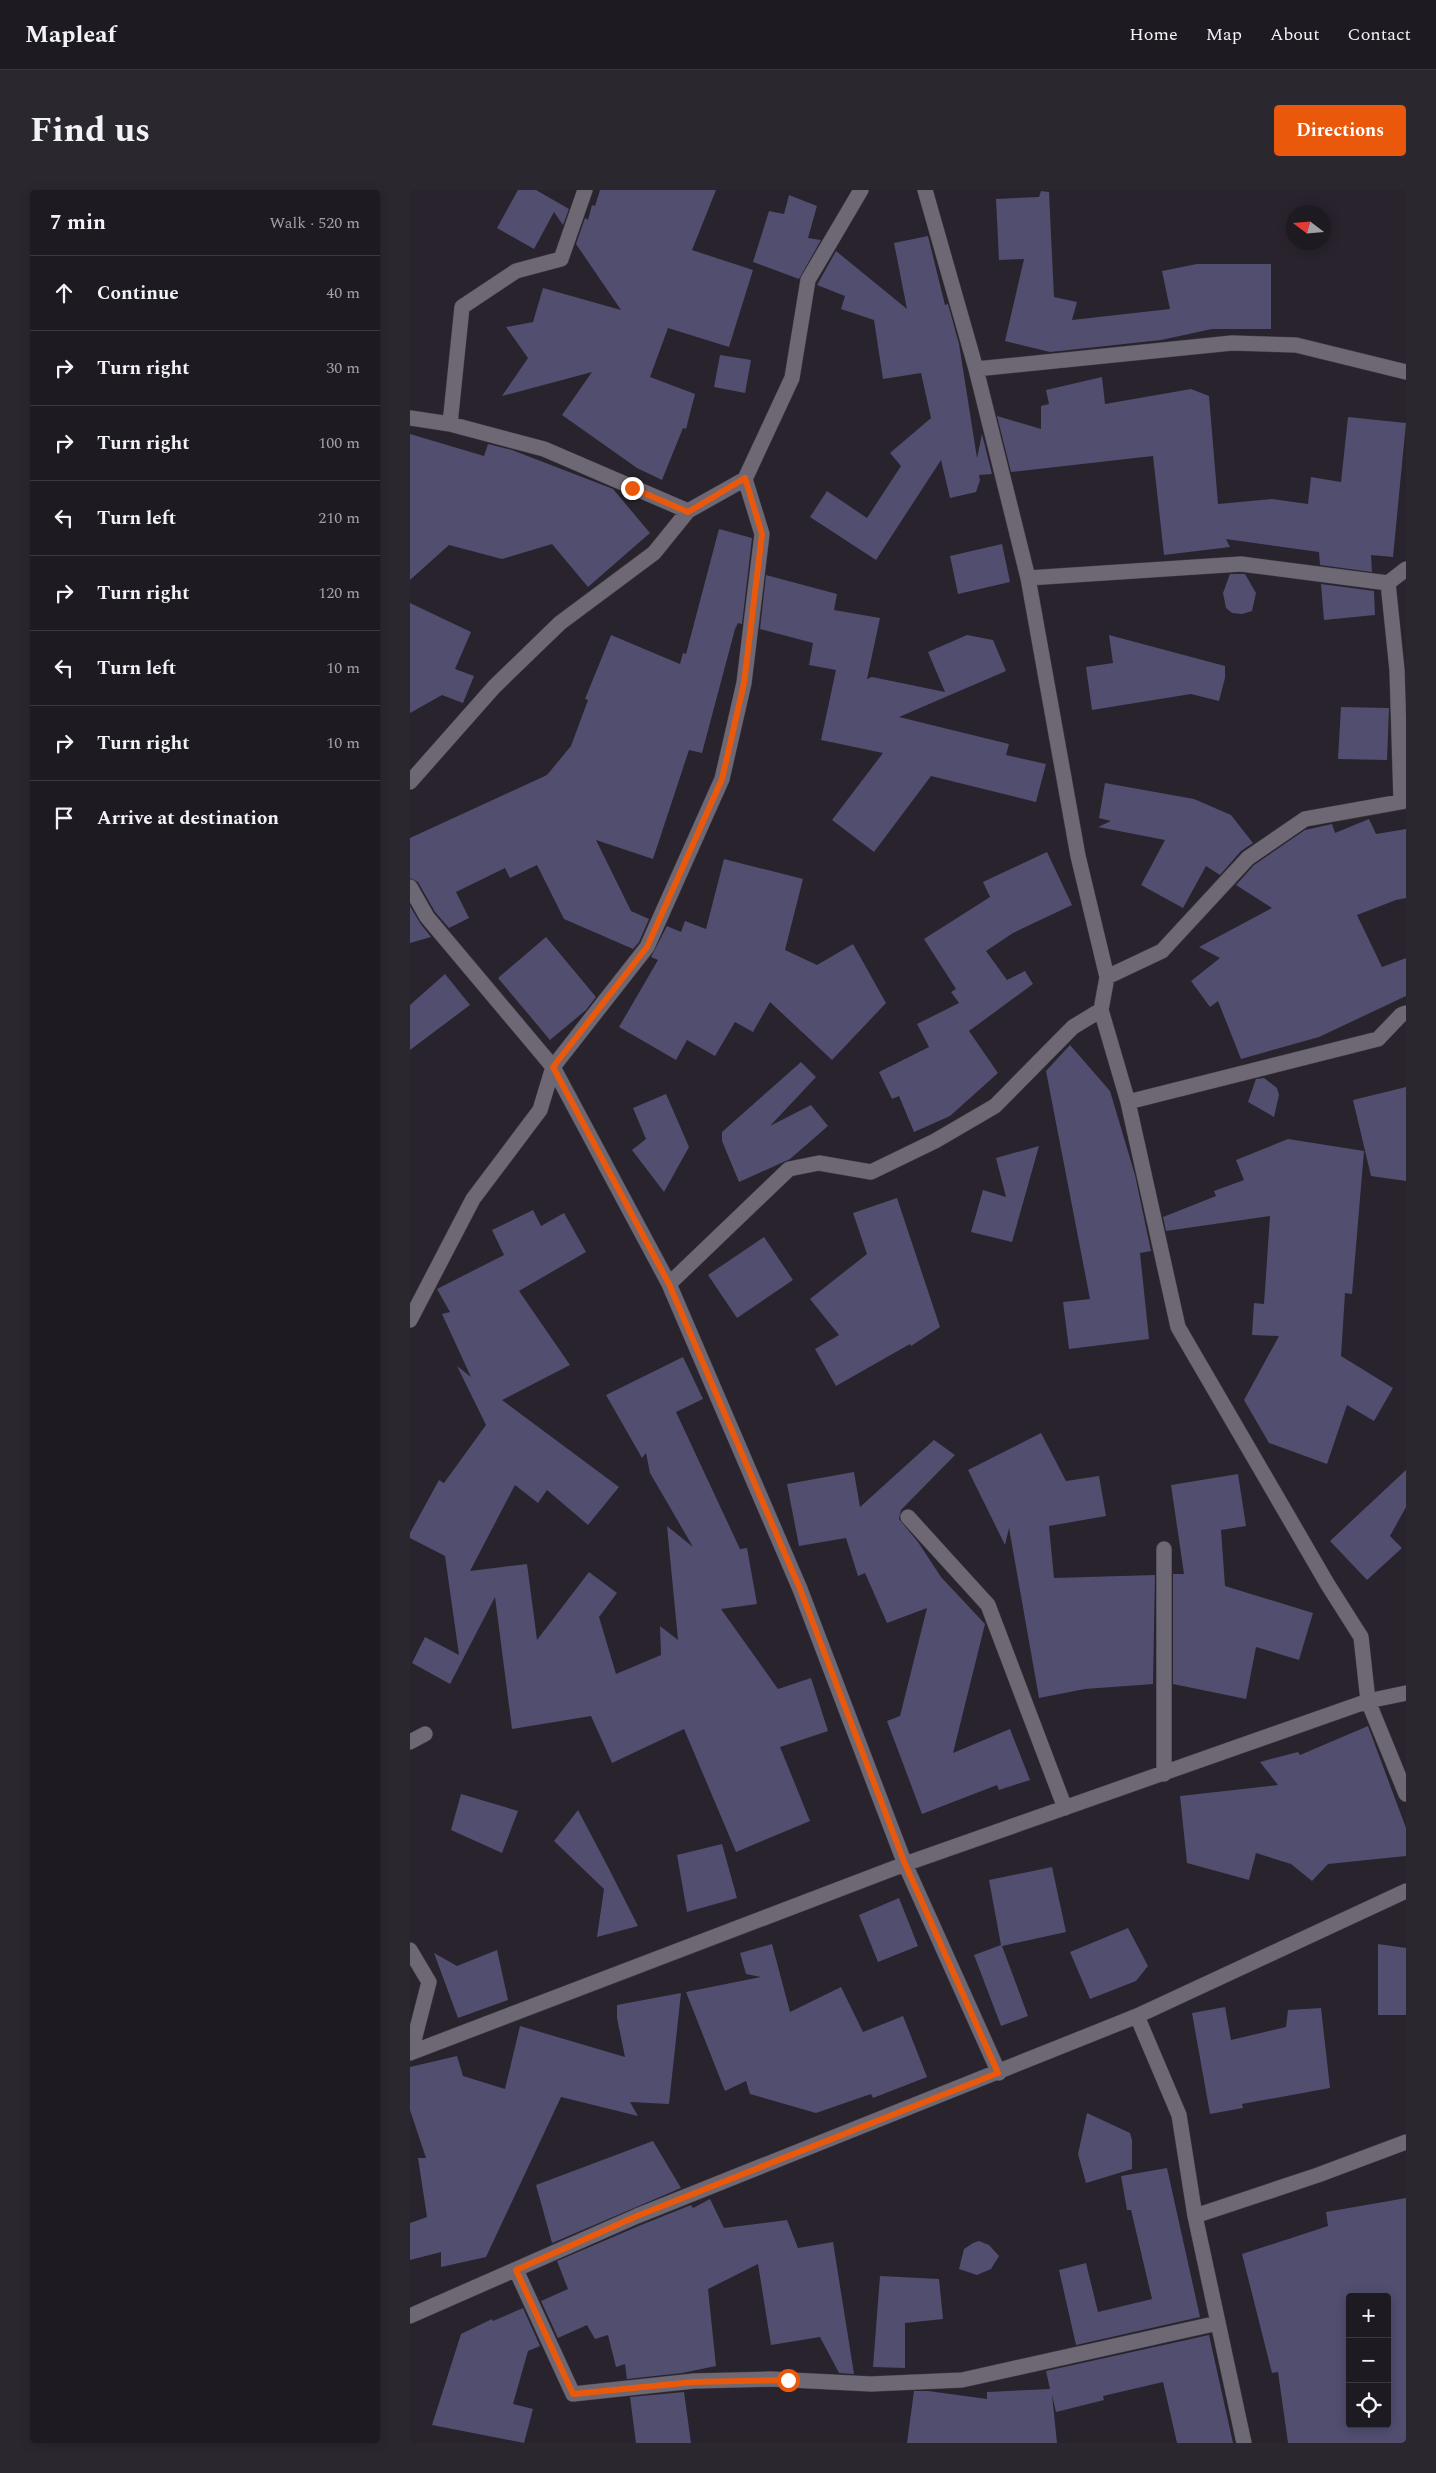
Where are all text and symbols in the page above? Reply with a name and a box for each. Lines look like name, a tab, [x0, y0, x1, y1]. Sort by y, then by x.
text: Mapleaf	[25, 17, 116, 53]
text: Home	[1129, 21, 1178, 48]
text: Map	[1206, 21, 1242, 48]
text: About	[1270, 21, 1320, 48]
text: Contact	[1348, 21, 1411, 48]
text: Find us	[30, 104, 150, 157]
button: Directions	[1274, 105, 1406, 156]
north arrow	[1286, 205, 1331, 250]
text: 7 min	[50, 207, 106, 239]
text: Walk · 520 m	[269, 211, 360, 235]
icon: ahead	[50, 279, 78, 307]
text: Continue	[97, 279, 179, 308]
text: 40 m	[326, 281, 360, 305]
icon: right	[50, 354, 78, 382]
text: Turn right	[97, 354, 190, 383]
text: 30 m	[326, 356, 360, 380]
icon: right	[50, 429, 78, 457]
text: Turn right	[97, 429, 190, 458]
text: 100 m	[318, 431, 360, 455]
route end	[621, 477, 644, 500]
icon: left	[50, 504, 78, 532]
text: Turn left	[97, 504, 176, 533]
text: 210 m	[318, 506, 360, 530]
icon: right	[50, 579, 78, 607]
text: Turn right	[97, 579, 190, 608]
text: 120 m	[318, 581, 360, 605]
icon: left	[50, 654, 78, 682]
text: Turn left	[97, 654, 176, 683]
text: 10 m	[326, 656, 360, 680]
icon: right	[50, 729, 78, 757]
text: Turn right	[97, 729, 190, 758]
text: 10 m	[326, 731, 360, 755]
icon: arrive	[50, 804, 78, 832]
text: Arrive at destination	[97, 804, 279, 833]
map controls	[1346, 2293, 1391, 2428]
button: +	[1346, 2293, 1391, 2338]
button: −	[1346, 2338, 1391, 2383]
route start	[777, 2369, 800, 2392]
button: locate	[1346, 2383, 1391, 2428]

